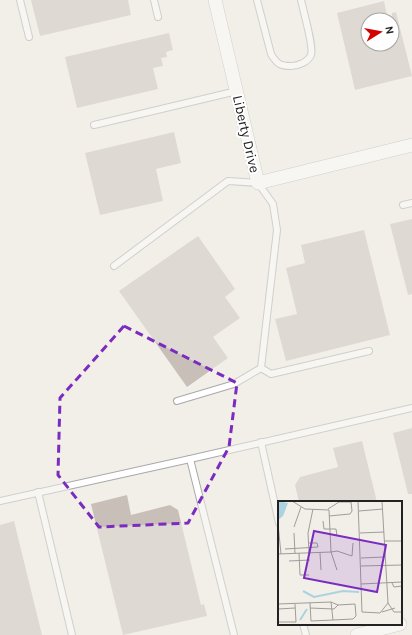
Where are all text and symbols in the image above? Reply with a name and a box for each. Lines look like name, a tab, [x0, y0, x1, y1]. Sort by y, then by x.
north arrow	[360, 12, 400, 52]
text: N	[382, 25, 396, 35]
street label: Liberty Drive	[229, 94, 263, 174]
inset map	[278, 501, 402, 625]

